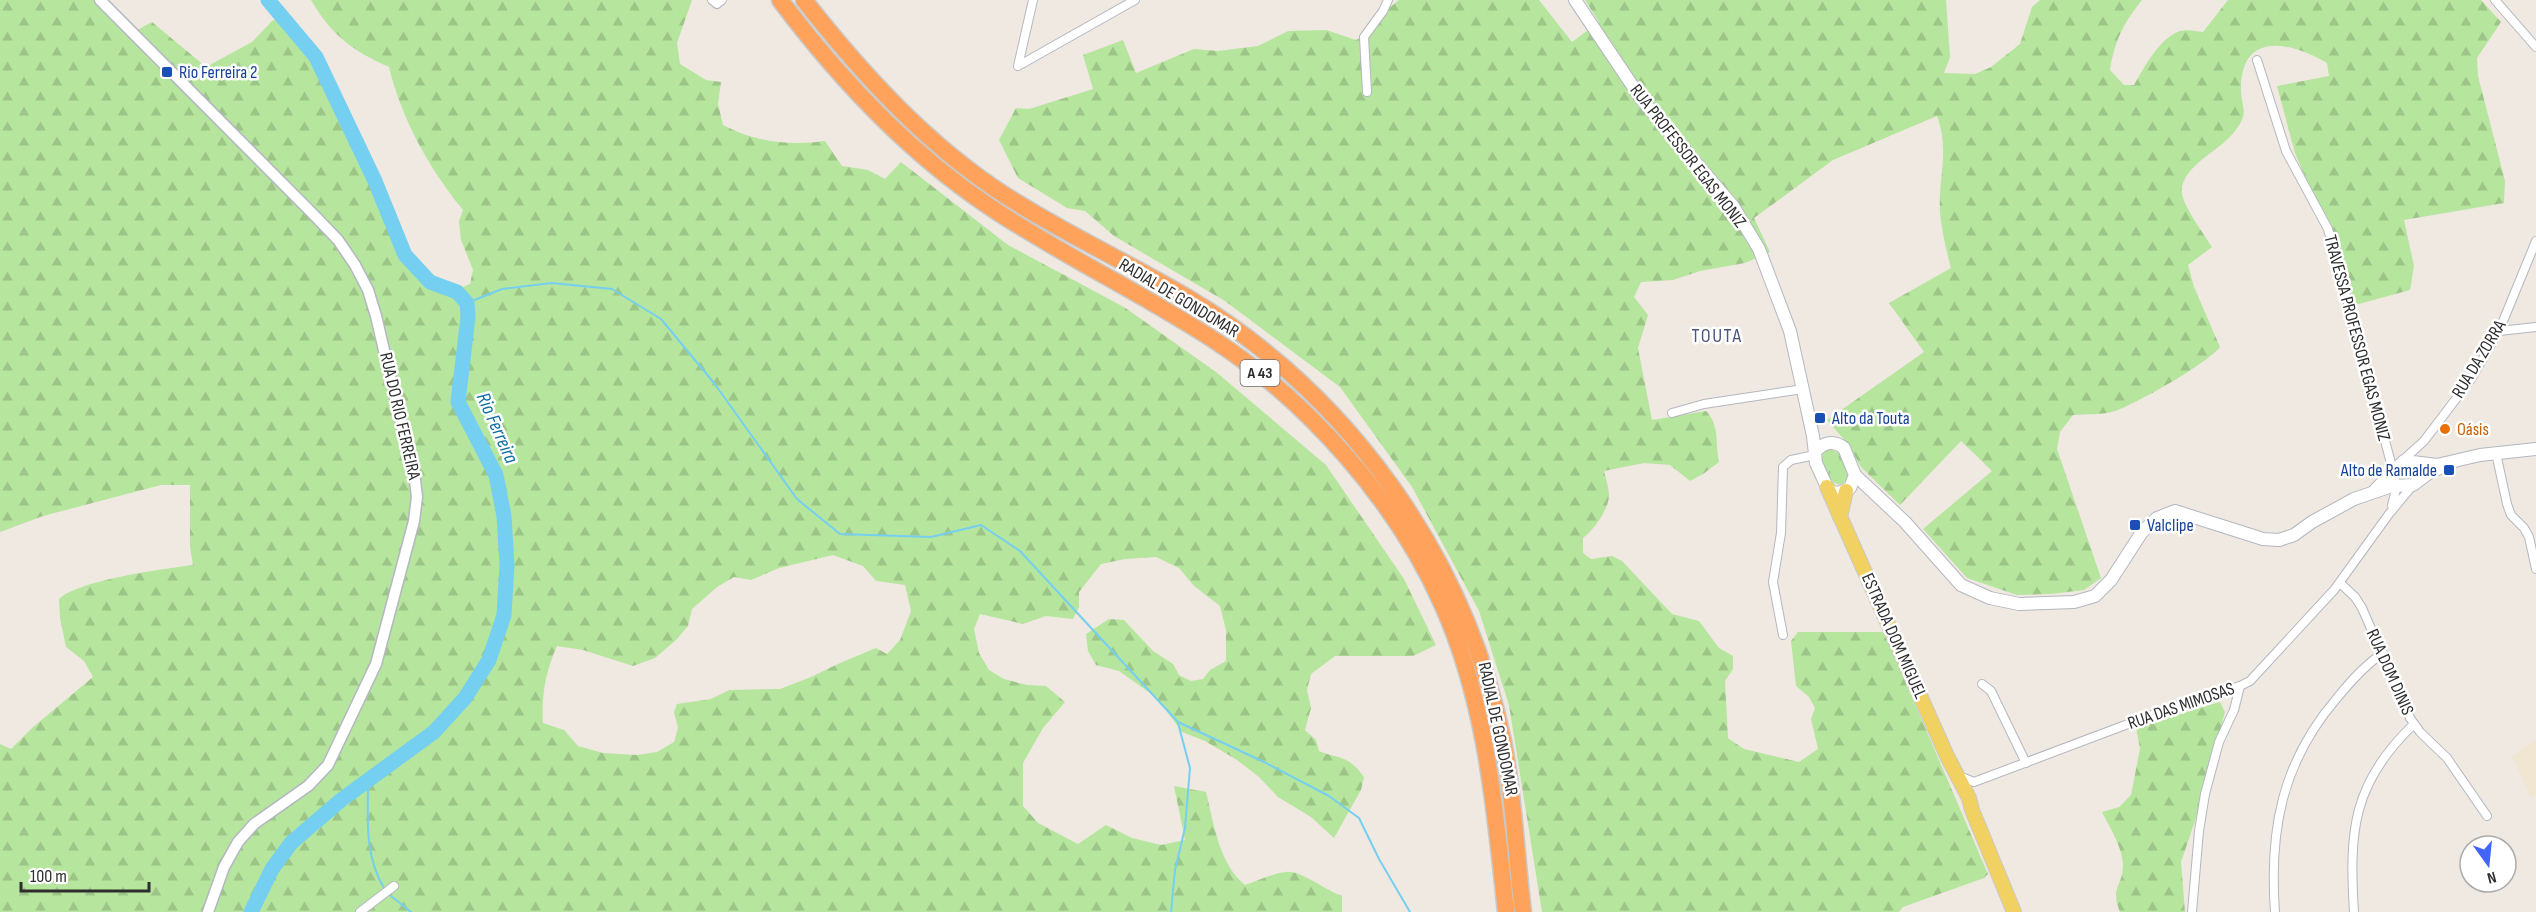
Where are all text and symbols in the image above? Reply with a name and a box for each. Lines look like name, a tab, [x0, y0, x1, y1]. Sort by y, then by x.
place label: Rio Ferreira 2	[179, 62, 258, 83]
marker: Rio Ferreira 2	[160, 65, 174, 79]
street label: RUA PROFESSOR EGAS MONIZ	[1625, 80, 1751, 232]
street label: TRAVESSA PROFESSOR EGAS MONIZ	[2319, 233, 2395, 444]
street label: RADIAL DE GONDOMAR	[1115, 254, 1243, 342]
street label: RUA DA ZORRA	[2448, 316, 2511, 402]
district label: TOUTA	[1692, 324, 1742, 348]
street label: RUA DO RIO FERREIRA	[375, 350, 425, 482]
road number: A 43	[1240, 360, 1280, 386]
water label: Rio Ferreira	[471, 389, 523, 467]
place label: Alto da Touta	[1831, 408, 1910, 429]
marker: Alto da Touta	[1813, 411, 1827, 425]
place label: Oásis	[2457, 419, 2489, 440]
marker: Oásis	[2438, 422, 2452, 436]
place label: Alto de Ramalde	[2340, 460, 2437, 481]
marker: Alto de Ramalde	[2442, 463, 2456, 477]
place label: Valclipe	[2147, 515, 2194, 536]
marker: Valclipe	[2128, 518, 2142, 532]
street label: ESTRADA DOM MIGUEL	[1857, 570, 1931, 702]
street label: RUA DOM DINIS	[2362, 626, 2418, 718]
street label: RADIAL DE GONDOMAR	[1474, 660, 1522, 798]
street label: RUA DAS MIMOSAS	[2125, 678, 2237, 734]
north arrow	[2458, 834, 2518, 894]
scale bar	[21, 855, 148, 893]
text: 100 m	[30, 866, 67, 887]
text: N	[2485, 867, 2498, 887]

